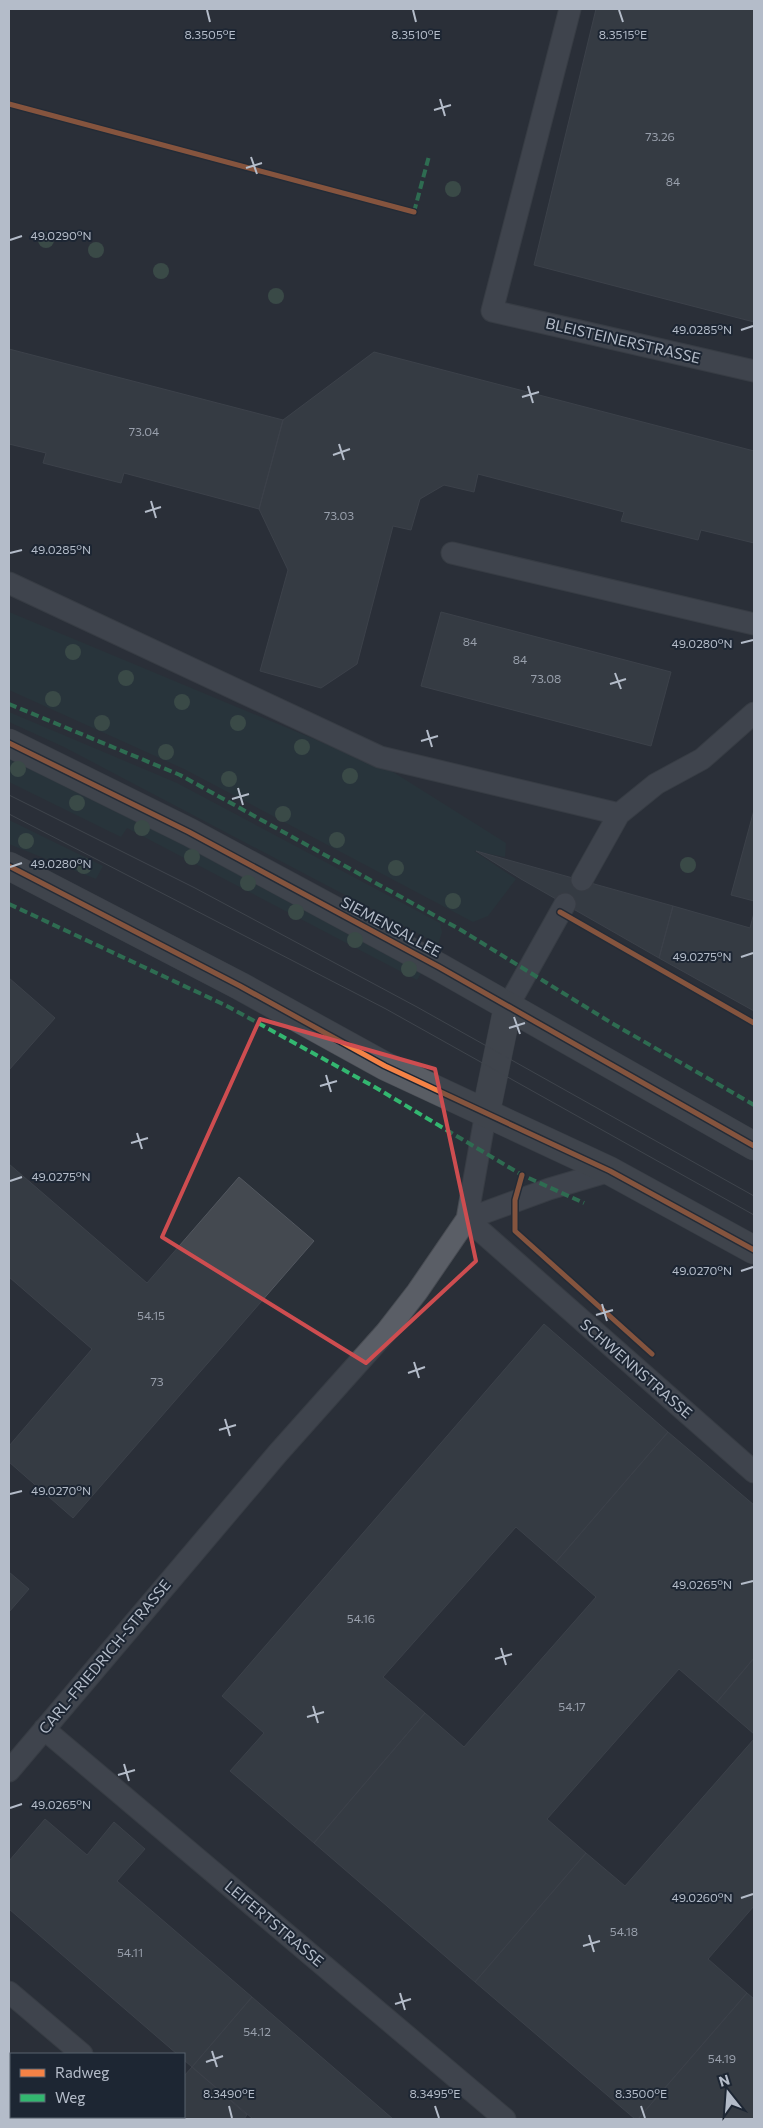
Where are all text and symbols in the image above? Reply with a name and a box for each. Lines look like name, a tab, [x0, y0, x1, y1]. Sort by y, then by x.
text: 8.3505°E	[184, 27, 236, 41]
text: 8.3510°E	[391, 27, 441, 41]
text: 8.3515°E	[599, 27, 647, 41]
house number: 73.26	[645, 129, 675, 143]
house number: 84	[666, 174, 680, 188]
text: 49.0290°N	[30, 228, 92, 242]
street label: BLEISTEINERSTRASSE	[544, 313, 702, 367]
text: 49.0285°N	[672, 322, 732, 336]
house number: 73.04	[129, 424, 159, 438]
house number: 73.03	[324, 508, 354, 522]
text: 49.0285°N	[31, 542, 91, 556]
house number: 84	[463, 634, 477, 648]
text: 49.0280°N	[671, 636, 733, 650]
house number: 84	[513, 652, 527, 666]
house number: 73.08	[531, 671, 561, 685]
text: 49.0280°N	[30, 856, 92, 870]
street label: SIEMENSALLEE	[338, 892, 445, 960]
text: 49.0275°N	[672, 949, 732, 963]
text: 49.0275°N	[31, 1169, 91, 1183]
text: 49.0270°N	[672, 1263, 732, 1277]
house number: 54.15	[137, 1308, 165, 1322]
street label: SCHWENNSTRASSE	[577, 1315, 696, 1422]
house number: 73	[150, 1374, 164, 1388]
text: 49.0270°N	[31, 1483, 91, 1497]
street label: CARL-FRIEDRICH-STRASSE	[34, 1576, 174, 1737]
text: 49.0265°N	[672, 1577, 732, 1591]
house number: 54.16	[347, 1611, 375, 1625]
house number: 54.17	[558, 1699, 586, 1713]
text: 49.0265°N	[31, 1797, 91, 1811]
street label: LEIFERTSTRASSE	[221, 1877, 328, 1970]
text: 49.0260°N	[671, 1890, 733, 1904]
house number: 54.18	[610, 1924, 638, 1938]
house number: 54.11	[117, 1945, 143, 1959]
house number: 54.12	[243, 2024, 271, 2038]
house number: 54.19	[708, 2051, 736, 2065]
legend	[10, 2053, 185, 2118]
text: Radweg	[55, 2063, 109, 2081]
north arrow	[703, 2068, 753, 2118]
text: N	[717, 2070, 732, 2090]
text: 8.3490°E	[203, 2086, 255, 2100]
text: 8.3495°E	[410, 2086, 460, 2100]
text: 8.3500°E	[615, 2086, 667, 2100]
text: Weg	[55, 2088, 85, 2106]

